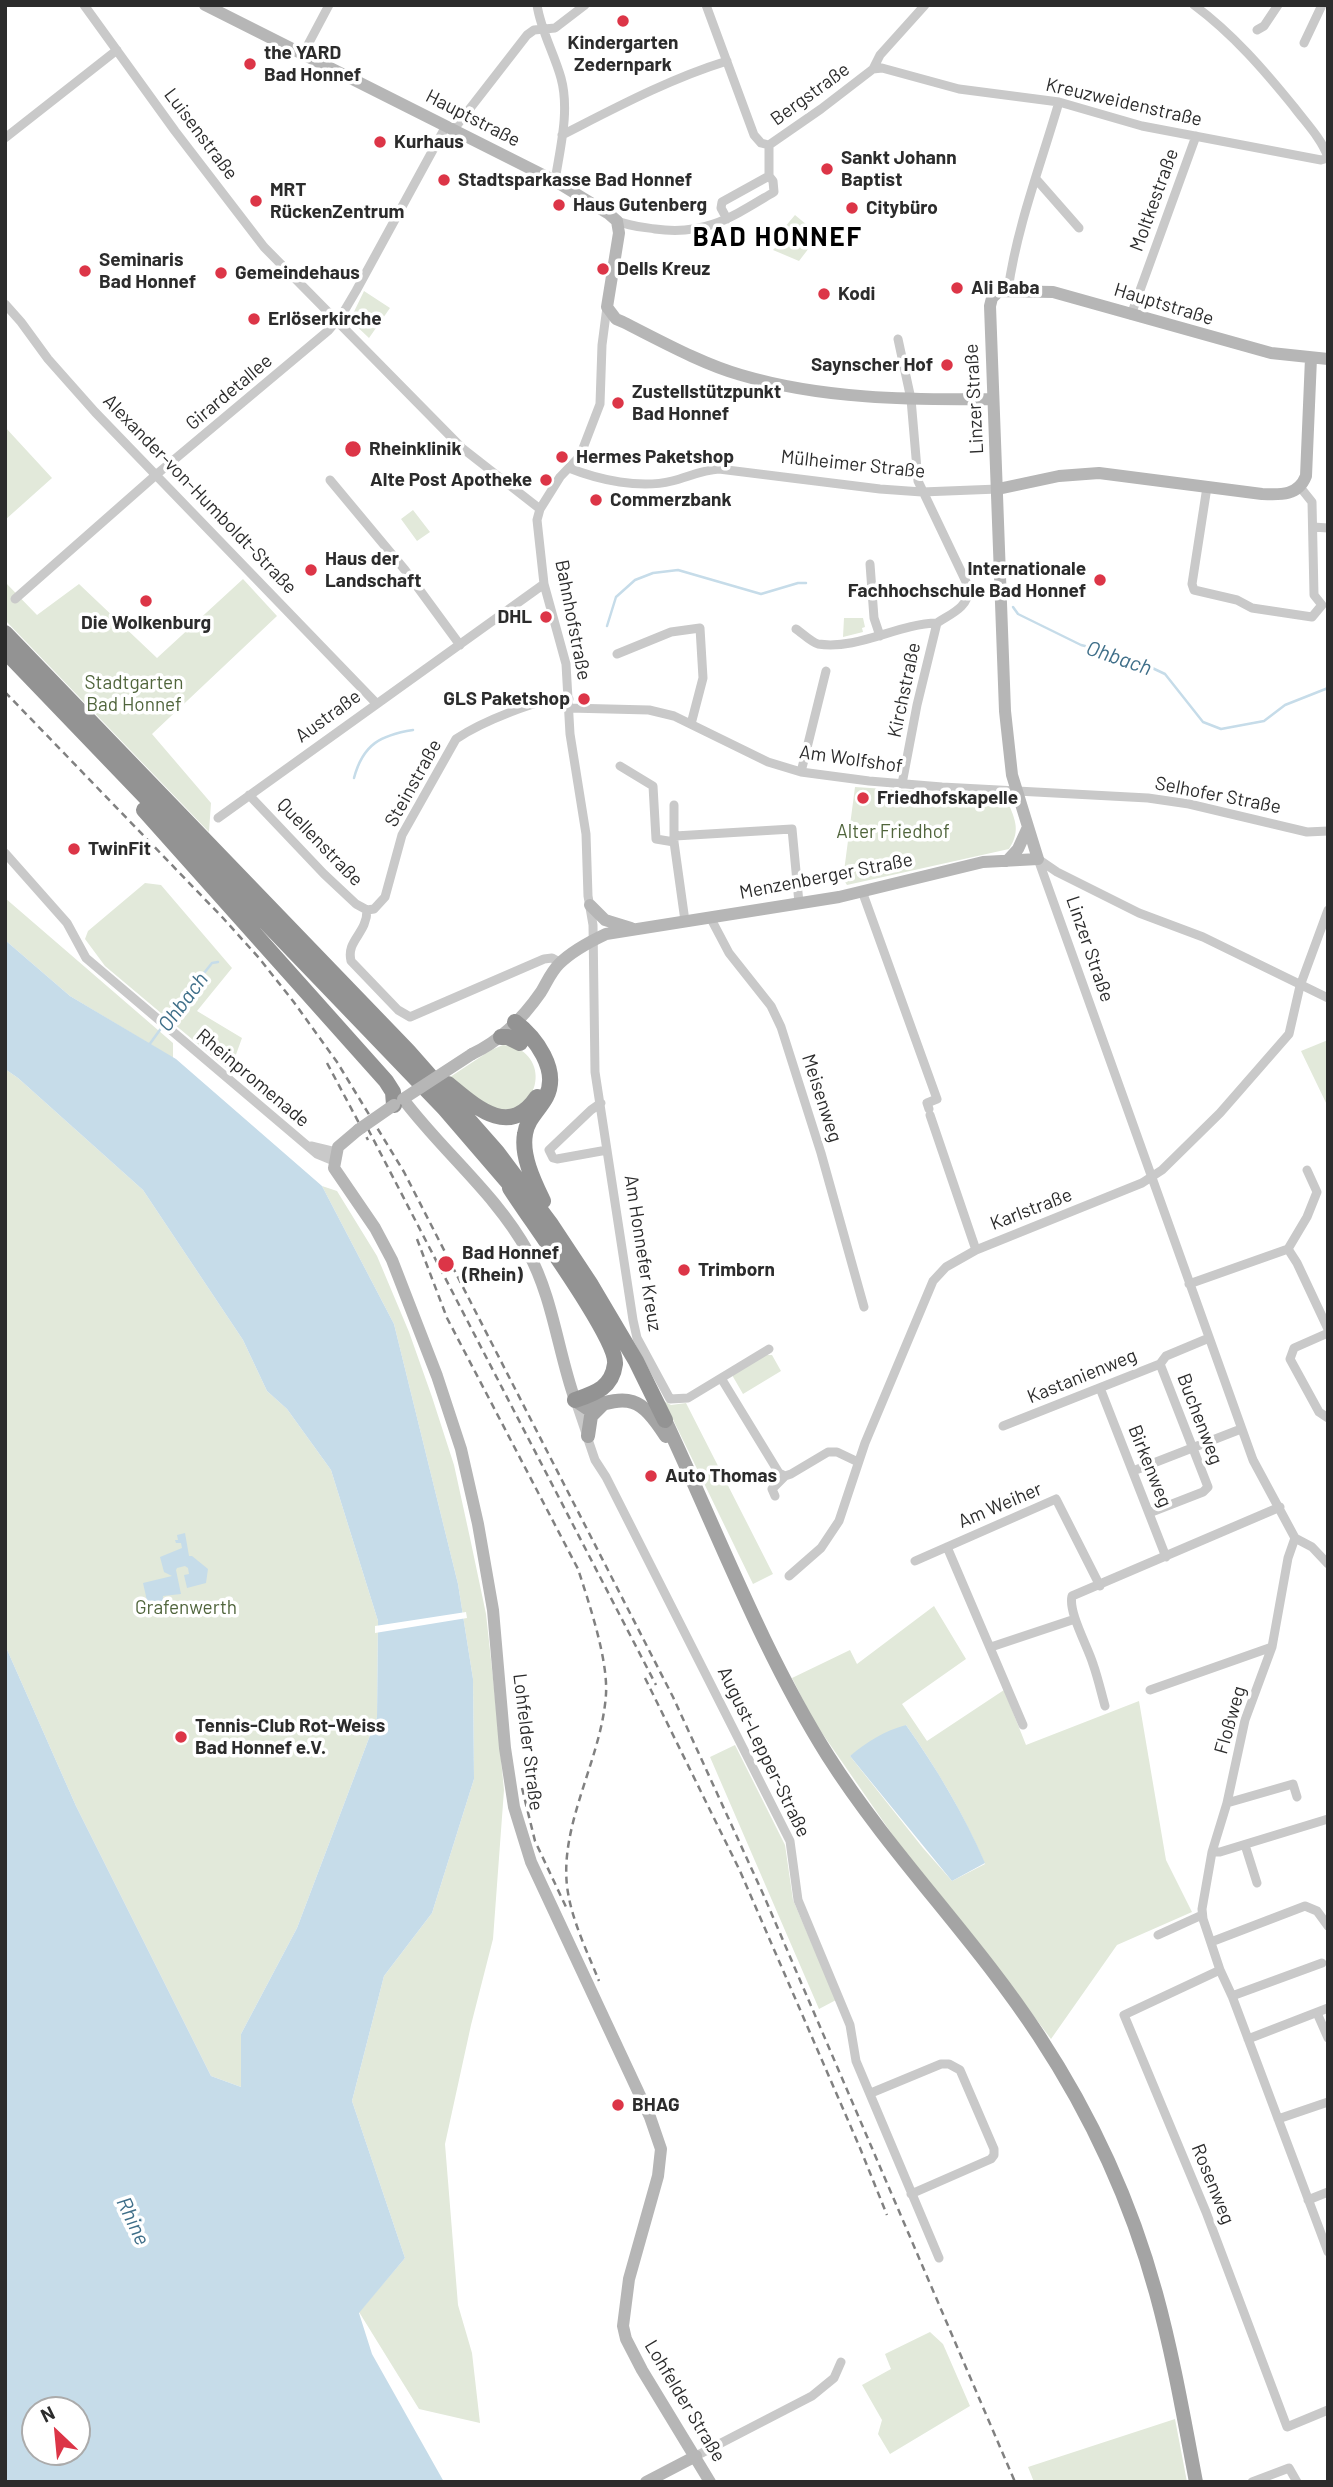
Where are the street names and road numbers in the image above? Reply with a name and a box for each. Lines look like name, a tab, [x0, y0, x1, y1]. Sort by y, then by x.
street label: Bergstraße	[766, 58, 854, 130]
street label: Kreuzweidenstraße	[1044, 73, 1204, 131]
street label: Luisenstraße	[159, 84, 243, 184]
street label: Hauptstraße	[422, 84, 524, 152]
street label: Moltkestraße	[1125, 146, 1183, 254]
street label: Hauptstraße	[1111, 278, 1217, 330]
street label: Linzer Straße	[960, 343, 988, 455]
street label: Girardetallee	[181, 349, 277, 435]
street label: Alexander-von-Humboldt-Straße	[98, 389, 302, 599]
street label: Mülheimer Straße	[780, 445, 926, 483]
street label: Bahnhofstraße	[550, 558, 596, 682]
street label: Kirchstraße	[883, 640, 925, 740]
street label: Austraße	[291, 685, 365, 747]
street label: Steinstraße	[380, 735, 446, 831]
street label: Am Wolfshof	[798, 740, 904, 778]
street label: Selhofer Straße	[1153, 772, 1283, 818]
street label: Quellenstraße	[272, 793, 368, 891]
street label: Menzenberger Straße	[737, 848, 915, 904]
street label: Linzer Straße	[1061, 893, 1119, 1005]
street label: Rheinpromenade	[192, 1024, 314, 1132]
street label: Meisenweg	[797, 1051, 847, 1145]
street label: Am Honnefer Kreuz	[619, 1173, 667, 1333]
street label: Karlstraße	[987, 1183, 1075, 1235]
street label: Kastanienweg	[1024, 1344, 1140, 1408]
street label: Buchenweg	[1172, 1370, 1228, 1468]
street label: Birkenweg	[1123, 1422, 1177, 1510]
street label: Am Weiher	[955, 1477, 1045, 1533]
street label: August-Lepper-Straße	[713, 1663, 815, 1841]
street label: Lohfelder Straße	[508, 1672, 548, 1812]
street label: Floßweg	[1209, 1683, 1251, 1757]
street label: Rosenweg	[1187, 2140, 1239, 2228]
street label: Lohfelder Straße	[640, 2336, 730, 2466]

